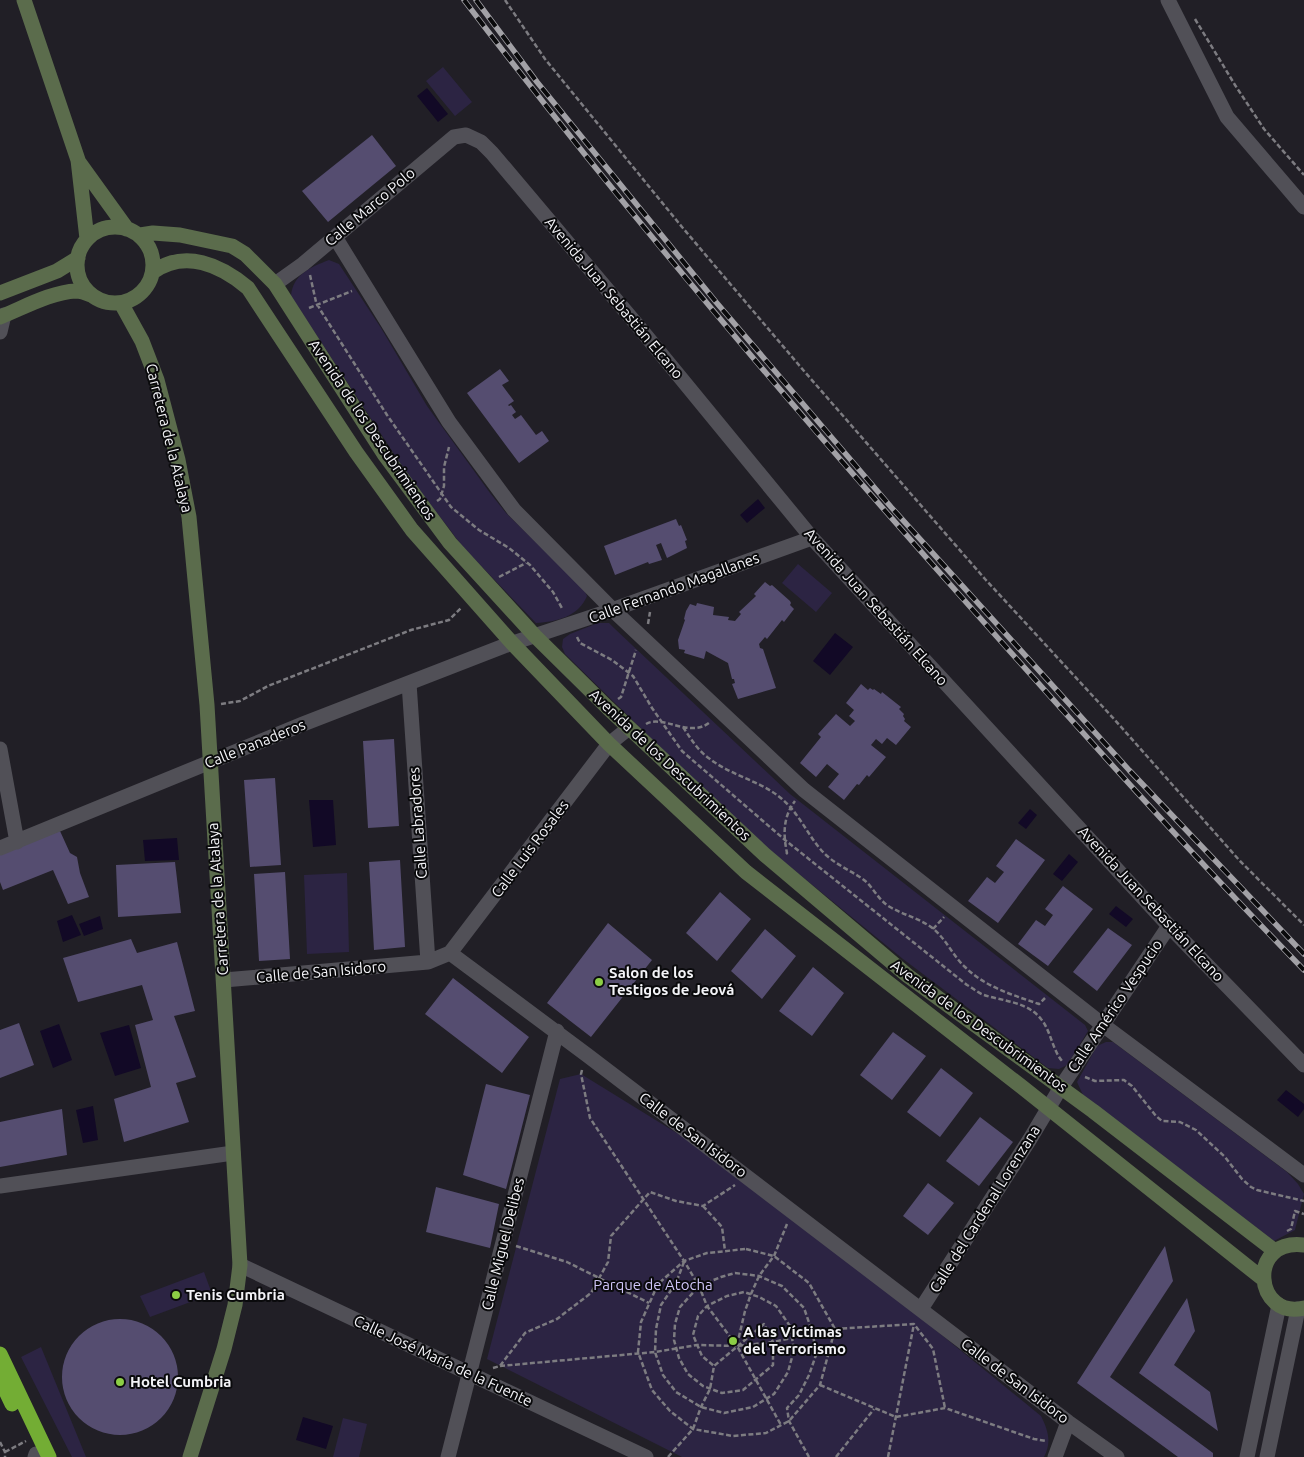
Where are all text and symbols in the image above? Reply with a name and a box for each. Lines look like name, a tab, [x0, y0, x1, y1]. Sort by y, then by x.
street label: Calle Marco Polo	[321, 164, 418, 249]
street label: Avenida Juan Sebastián Elcano	[542, 213, 687, 382]
street label: Avenida de los Descubrimientos	[306, 336, 439, 523]
street label: Carretera de la Atalaya	[143, 362, 196, 514]
street label: Avenida Juan Sebastián Elcano	[801, 525, 951, 689]
street label: Calle Fernando Magallanes	[586, 549, 761, 626]
street label: Avenida de los Descubrimientos	[586, 685, 754, 844]
street label: Calle Panaderos	[202, 716, 308, 772]
street label: Calle Labradores	[405, 767, 430, 880]
street label: Calle Luis Rosales	[488, 797, 572, 901]
street label: Carretera de la Atalaya	[204, 822, 231, 976]
street label: Avenida Juan Sebastián Elcano	[1075, 823, 1228, 985]
street label: Calle Américo Vespucio	[1064, 936, 1165, 1075]
street label: Avenida de los Descubrimientos	[888, 956, 1071, 1095]
street label: Calle de San Isidoro	[255, 957, 387, 986]
place label: Salon de los Testigos de Jeová	[609, 964, 734, 998]
marker: Salon de los Testigos de Jeová	[593, 976, 605, 988]
street label: Calle de San Isidoro	[636, 1089, 751, 1181]
street label: Calle del Cardenal Lorenzana	[926, 1122, 1043, 1295]
street label: Calle Miguel Delibes	[478, 1176, 527, 1312]
park label: Parque de Atocha	[593, 1276, 713, 1293]
place label: Tenis Cumbria	[186, 1286, 285, 1303]
marker: Tenis Cumbria	[170, 1289, 182, 1301]
street label: Calle José María de la Fuente	[351, 1312, 535, 1409]
place label: A las Víctimas del Terrorismo	[743, 1323, 846, 1357]
marker: A las Víctimas del Terrorismo	[727, 1335, 739, 1347]
street label: Calle de San Isidoro	[958, 1335, 1073, 1427]
place label: Hotel Cumbria	[130, 1373, 231, 1390]
marker: Hotel Cumbria	[114, 1376, 126, 1388]

